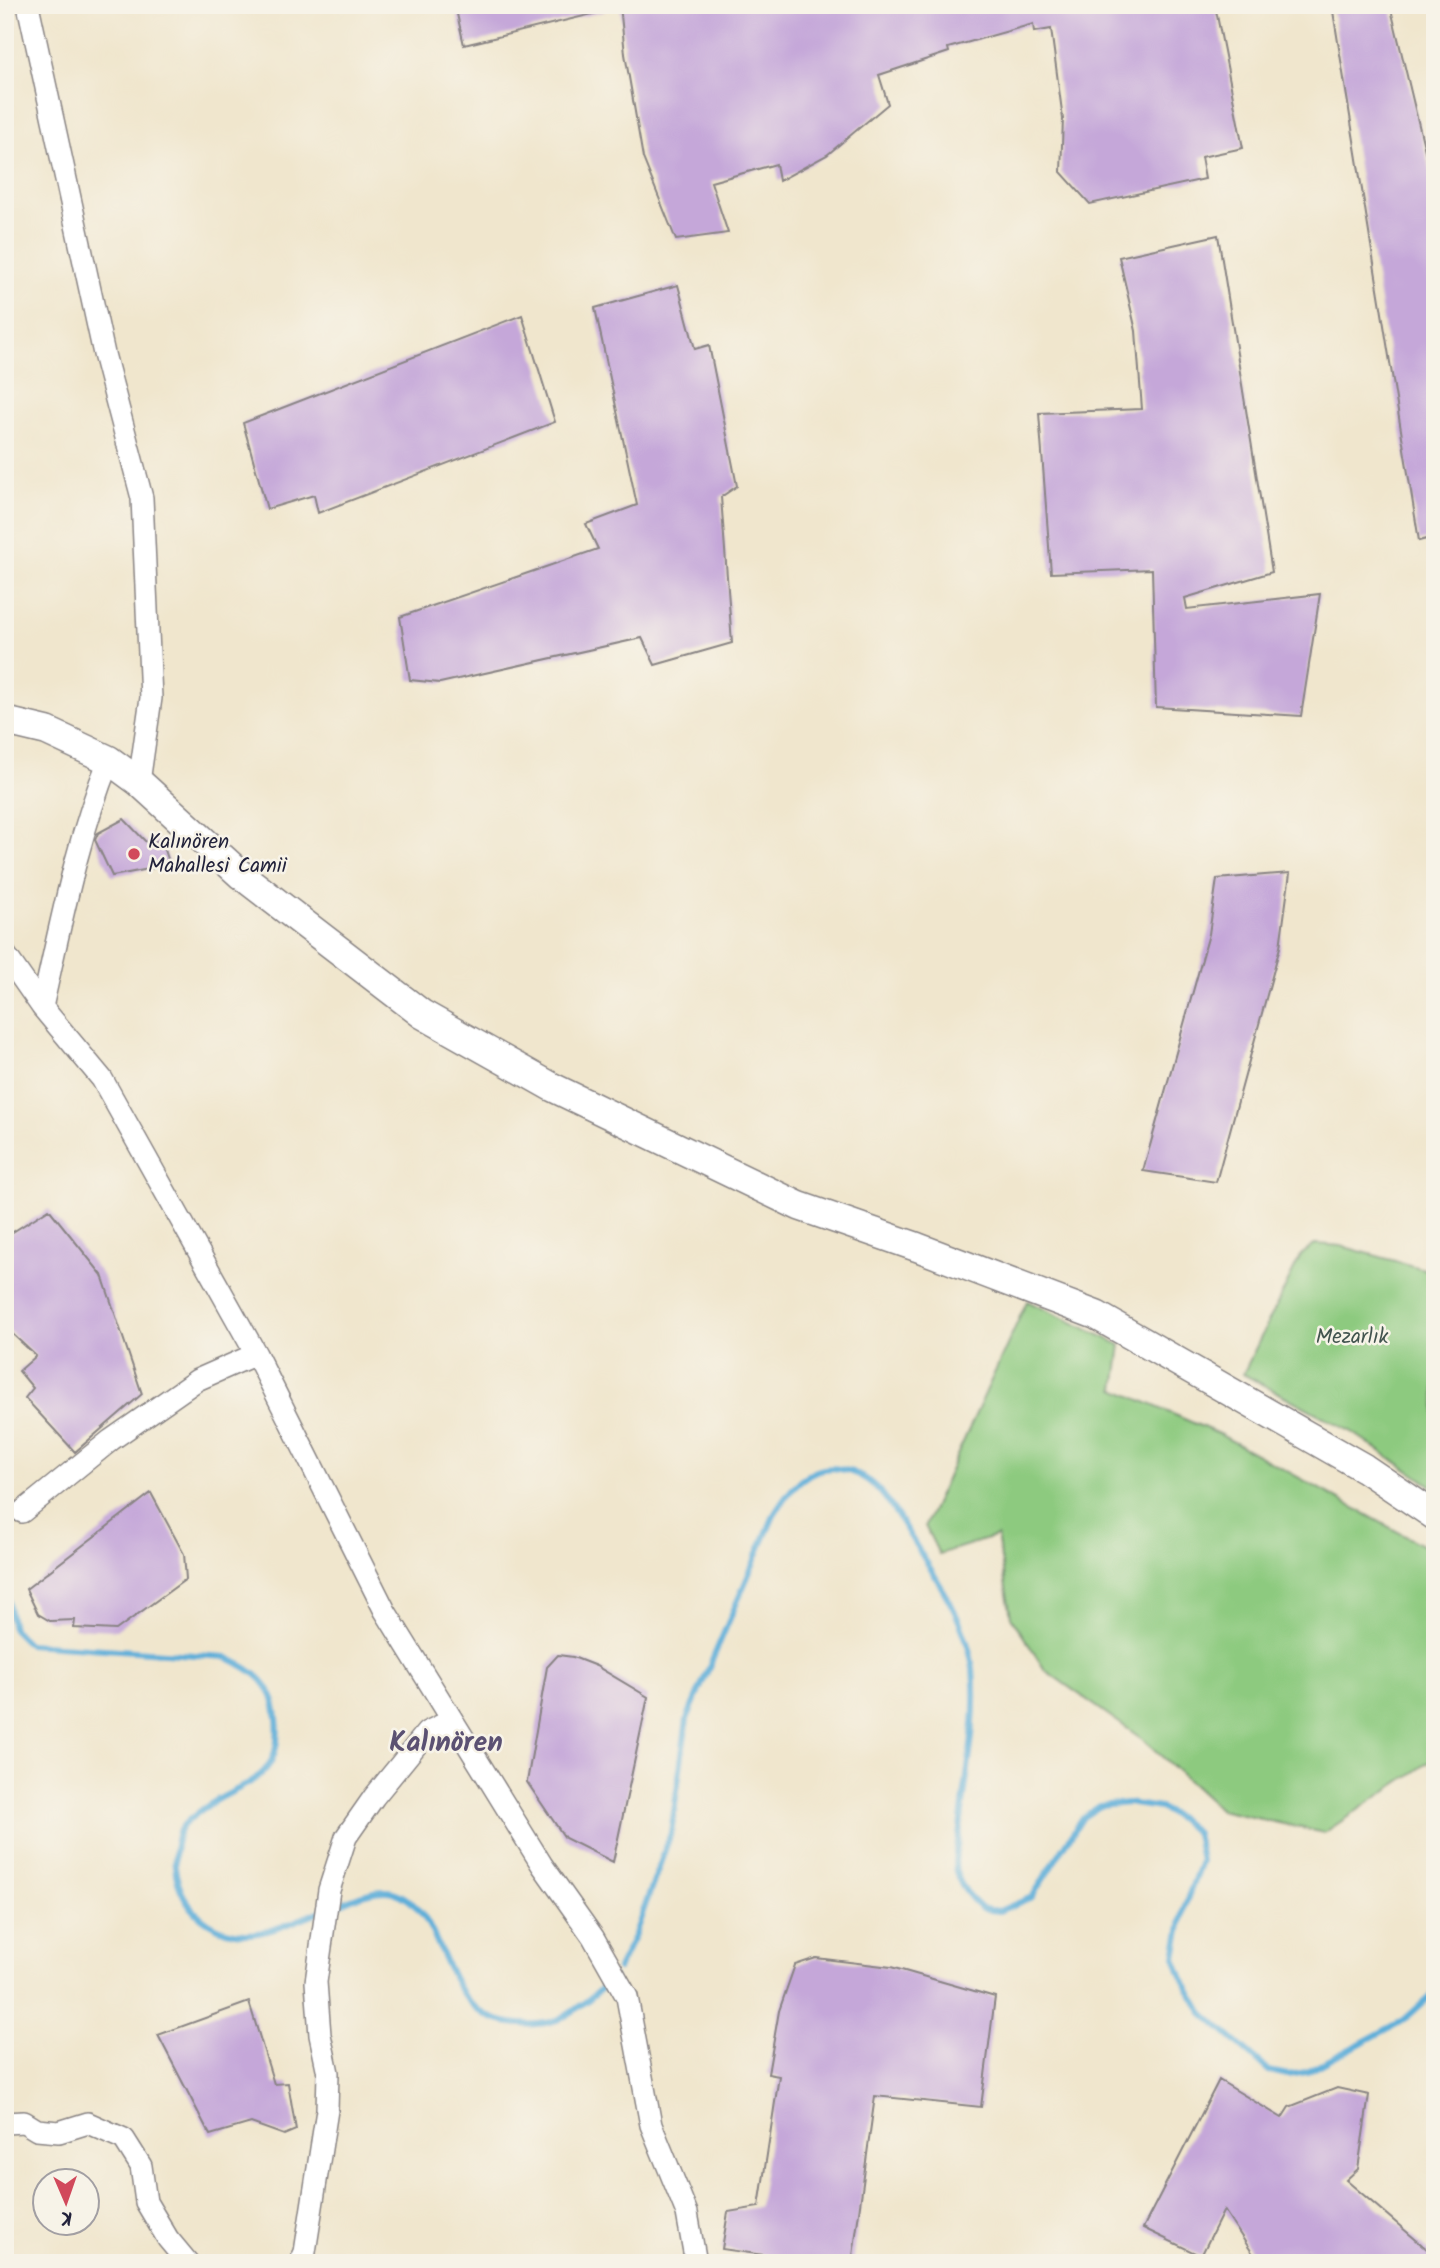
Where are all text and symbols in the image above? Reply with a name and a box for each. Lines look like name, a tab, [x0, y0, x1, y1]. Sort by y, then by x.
place label: Kalınören Mahallesi Camii	[148, 826, 288, 883]
marker: Kalınören Mahallesi Camii	[126, 846, 142, 862]
park label: Mezarlık	[1316, 1321, 1388, 1354]
district label: Kalınören	[389, 1721, 503, 1766]
north arrow	[32, 2166, 102, 2236]
text: K	[60, 2202, 73, 2232]

